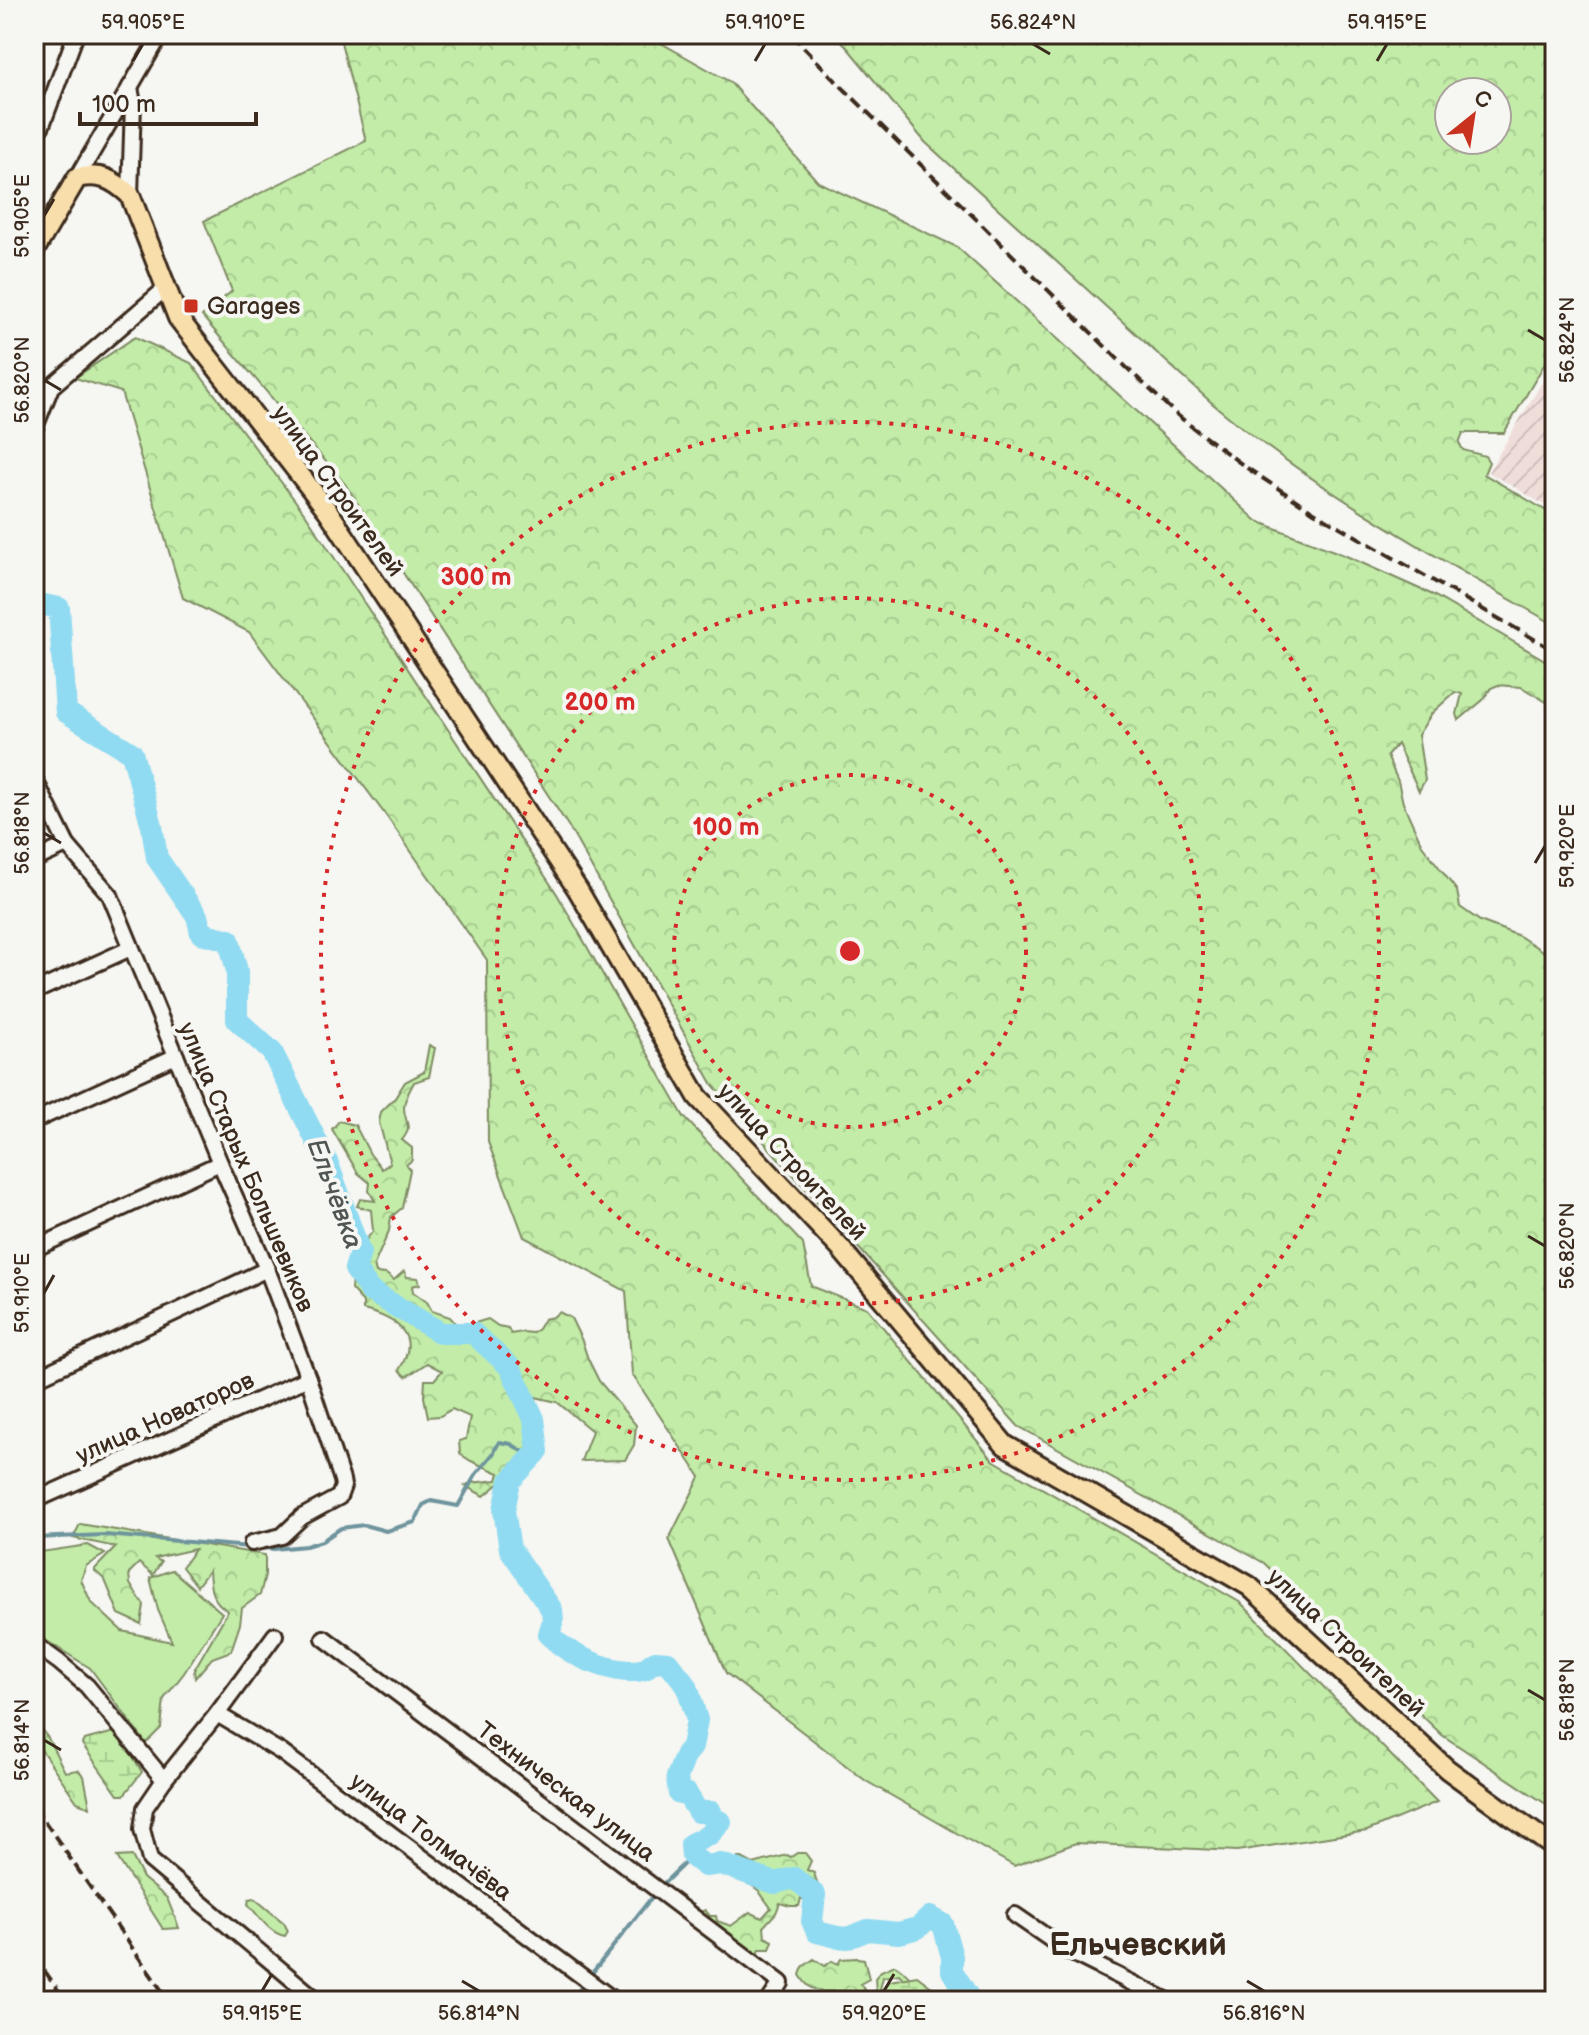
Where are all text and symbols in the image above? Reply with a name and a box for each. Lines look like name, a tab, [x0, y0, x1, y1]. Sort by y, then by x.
text: 59.905°E	[101, 11, 185, 35]
text: 59.910°E	[725, 11, 805, 35]
text: 56.824°N	[990, 11, 1076, 35]
text: 59.915°E	[1347, 11, 1427, 35]
scale bar	[80, 76, 256, 126]
north arrow	[1433, 76, 1513, 156]
text: С	[1469, 84, 1496, 115]
text: 100 m	[92, 90, 156, 119]
text: 59.905°E	[11, 174, 35, 258]
place label: Garages	[207, 292, 300, 321]
marker: Garages	[182, 297, 200, 315]
text: 56.824°N	[1556, 297, 1580, 383]
text: 56.820°N	[11, 336, 35, 424]
street label: улица Строителей	[266, 400, 410, 582]
text: 300 m	[441, 563, 511, 592]
text: 200 m	[565, 688, 635, 717]
text: 56.818°N	[11, 792, 35, 874]
text: 59.920°E	[1556, 804, 1580, 888]
text: 100 m	[693, 813, 759, 842]
centre of rings	[836, 937, 864, 965]
street label: улица Старых Большевиков	[172, 1018, 320, 1317]
street label: улица Строителей	[711, 1077, 873, 1247]
water label: Ельчёвка	[300, 1135, 368, 1253]
text: 56.820°N	[1556, 1202, 1580, 1290]
text: 59.910°E	[11, 1253, 35, 1333]
street label: улица Новаторов	[71, 1366, 259, 1470]
street label: улица Строителей	[1261, 1562, 1431, 1724]
text: 56.818°N	[1556, 1659, 1580, 1741]
text: 56.814°N	[11, 1699, 35, 1781]
street label: Техническая улица	[471, 1716, 661, 1868]
street label: улица Толмачёва	[344, 1767, 518, 1907]
district label: Ельчевский	[1049, 1926, 1227, 1965]
text: 59.915°E	[222, 2002, 302, 2026]
text: 56.814°N	[438, 2002, 520, 2026]
text: 59.920°E	[842, 2002, 926, 2026]
text: 56.816°N	[1222, 2002, 1306, 2026]

